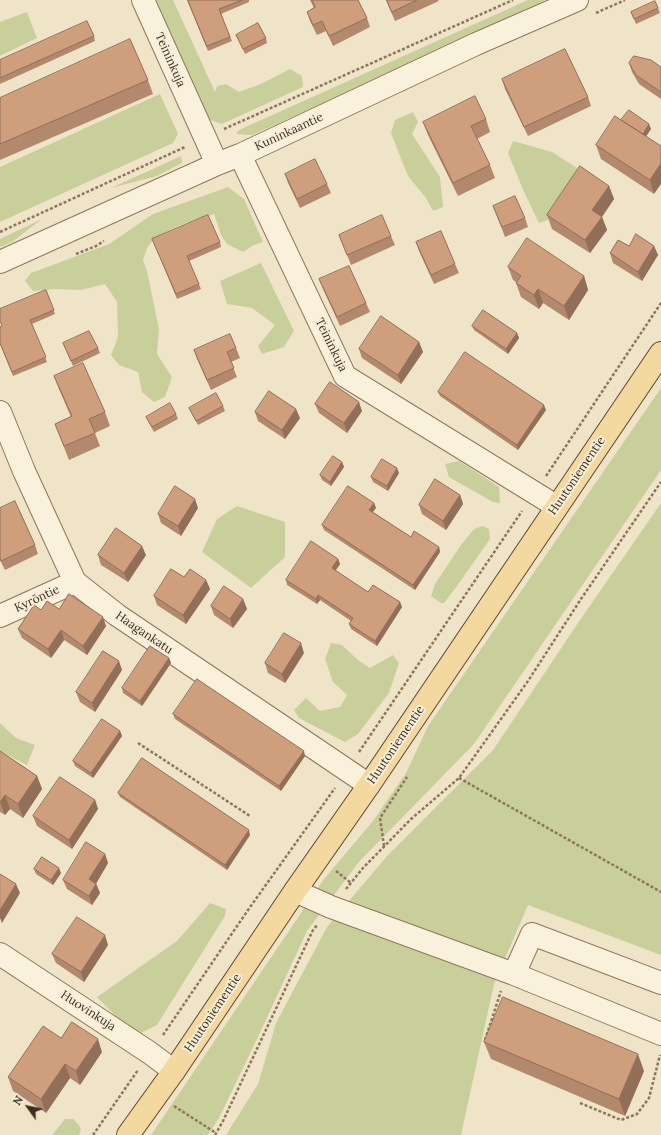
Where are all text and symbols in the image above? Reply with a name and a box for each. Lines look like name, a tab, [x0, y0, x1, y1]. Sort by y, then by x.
street label: Teininkuja	[152, 31, 188, 89]
street label: Kuninkaantie	[253, 110, 325, 154]
street label: Teininkuja	[312, 316, 350, 374]
street label: Huutoniementie	[546, 434, 608, 518]
street label: Kyröntie	[12, 582, 62, 616]
street label: Haagankatu	[113, 609, 175, 657]
street label: Huutoniementie	[365, 703, 427, 787]
street label: Huutoniementie	[182, 971, 244, 1055]
street label: Huovinkuja	[58, 988, 118, 1034]
north arrow	[8, 1087, 48, 1127]
text: N	[10, 1093, 26, 1108]

